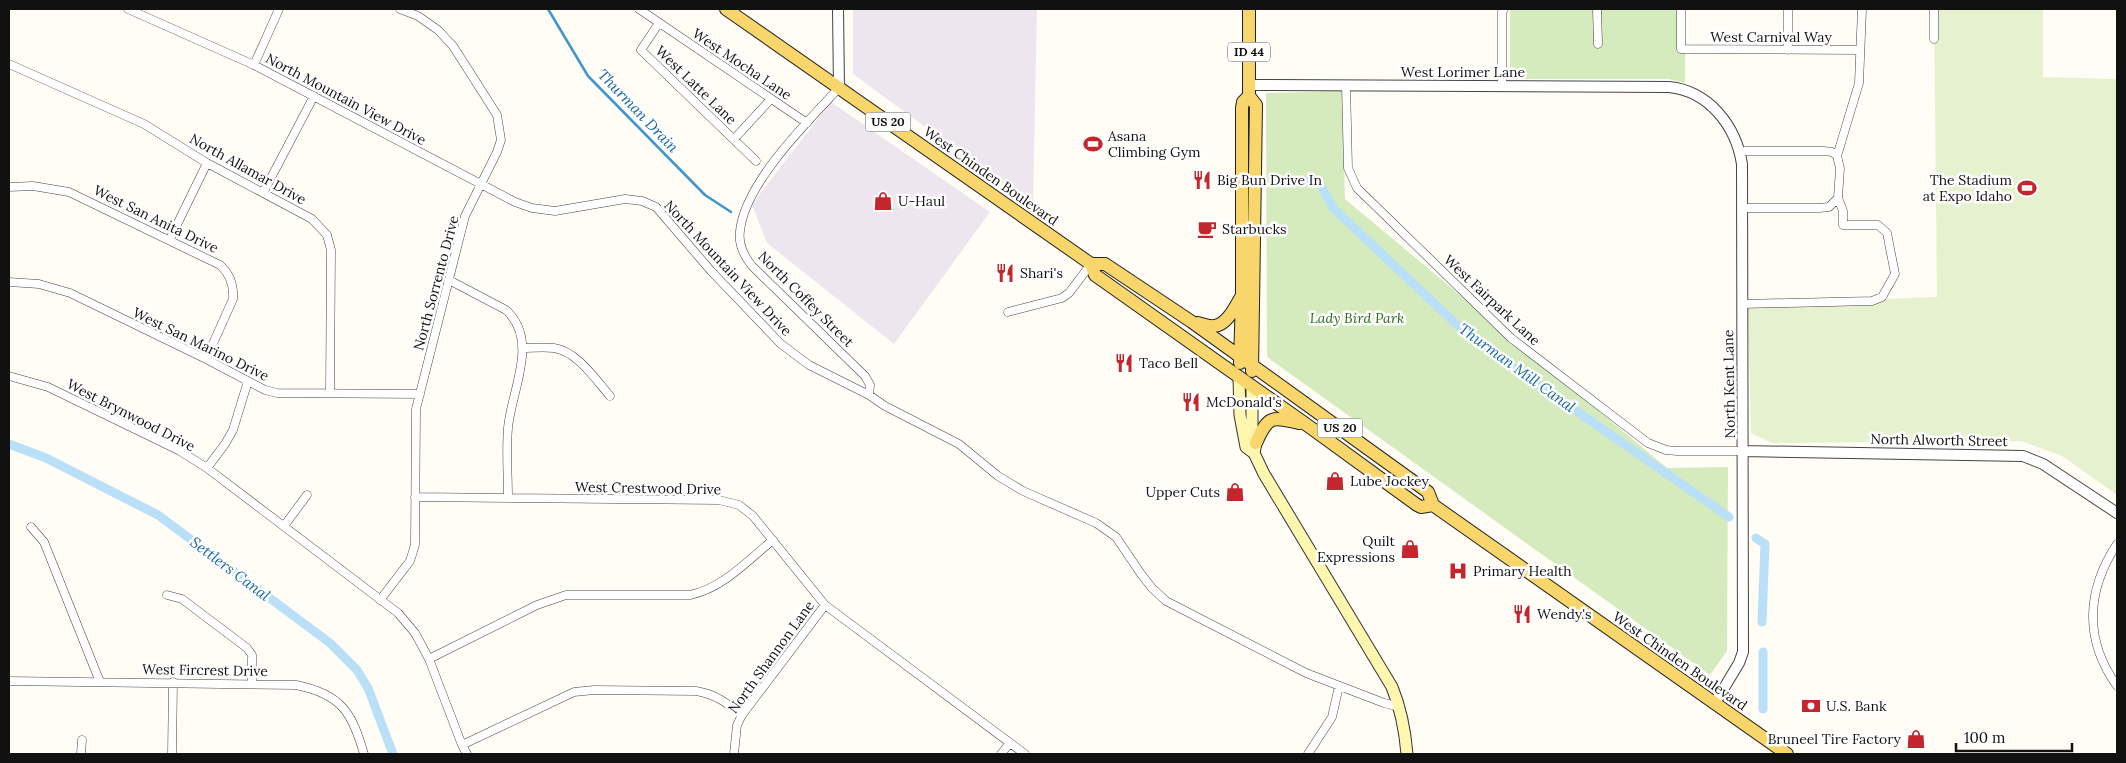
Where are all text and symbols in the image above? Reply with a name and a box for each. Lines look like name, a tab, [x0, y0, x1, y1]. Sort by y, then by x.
street label: West Mocha Lane	[689, 24, 795, 104]
street label: West Carnival Way	[1710, 28, 1832, 46]
street label: West Latte Lane	[652, 42, 741, 129]
road number: ID 44	[1228, 42, 1270, 62]
street label: North Mountain View Drive	[263, 49, 430, 149]
street label: West Lorimer Lane	[1401, 63, 1526, 81]
water label: Thurman Drain	[594, 65, 683, 157]
road number: US 20	[866, 112, 910, 132]
street label: West Chinden Boulevard	[920, 123, 1062, 229]
place label: Asana Climbing Gym	[1107, 127, 1201, 161]
street label: North Allamar Drive	[187, 130, 310, 209]
sports icon: Asana Climbing Gym	[1082, 133, 1104, 155]
restaurant icon: Big Bun Drive In	[1191, 169, 1213, 191]
place label: Big Bun Drive In	[1217, 171, 1322, 189]
place label: The Stadium at Expo Idaho	[1923, 171, 2012, 205]
sports icon: The Stadium at Expo Idaho	[2016, 177, 2038, 199]
street label: West San Anita Drive	[91, 181, 222, 257]
shop icon: U-Haul	[872, 190, 894, 212]
place label: U-Haul	[898, 192, 945, 210]
street label: North Mountain View Drive	[660, 196, 796, 340]
street label: North Sorrento Drive	[409, 213, 463, 352]
cafe icon: Starbucks	[1196, 218, 1218, 240]
place label: Starbucks	[1222, 220, 1286, 238]
street label: North Coffey Street	[754, 247, 858, 351]
street label: West Fairpark Lane	[1440, 251, 1544, 350]
restaurant icon: Shari's	[994, 262, 1016, 284]
place label: Shari's	[1020, 264, 1063, 282]
street label: West San Marino Drive	[130, 303, 272, 385]
park label: Lady Bird Park	[1310, 309, 1404, 327]
water label: Thurman Mill Canal	[1455, 319, 1580, 417]
street label: North Kent Lane	[1719, 329, 1739, 438]
restaurant icon: Taco Bell	[1113, 352, 1135, 374]
place label: Taco Bell	[1139, 354, 1198, 372]
street label: West Brynwood Drive	[64, 375, 199, 455]
restaurant icon: McDonald's	[1180, 391, 1202, 413]
place label: McDonald's	[1206, 393, 1282, 411]
road number: US 20	[1318, 418, 1362, 438]
street label: North Alworth Street	[1870, 430, 2008, 450]
shop icon: Lube Jockey	[1324, 470, 1346, 492]
place label: Lube Jockey	[1350, 472, 1430, 490]
street label: West Crestwood Drive	[575, 478, 722, 498]
shop icon: Upper Cuts	[1224, 481, 1246, 503]
place label: Upper Cuts	[1145, 483, 1220, 501]
water label: Settlers Canal	[187, 532, 275, 605]
place label: Quilt Expressions	[1317, 532, 1396, 566]
shop icon: Quilt Expressions	[1399, 538, 1421, 560]
hospital icon: Primary Health	[1447, 560, 1469, 582]
place label: Primary Health	[1473, 562, 1572, 580]
street label: North Shannon Lane	[724, 597, 818, 717]
restaurant icon: Wendy's	[1511, 603, 1533, 625]
place label: Wendy's	[1537, 605, 1592, 623]
street label: West Chinden Boulevard	[1609, 608, 1751, 714]
street label: West Fircrest Drive	[142, 660, 268, 680]
bank icon: U.S. Bank	[1800, 695, 1822, 717]
place label: U.S. Bank	[1826, 697, 1887, 715]
scale bar	[1956, 720, 2072, 752]
shop icon: Bruneel Tire Factory	[1905, 728, 1927, 750]
text: 100 m	[1964, 728, 2005, 747]
place label: Bruneel Tire Factory	[1768, 730, 1902, 748]

